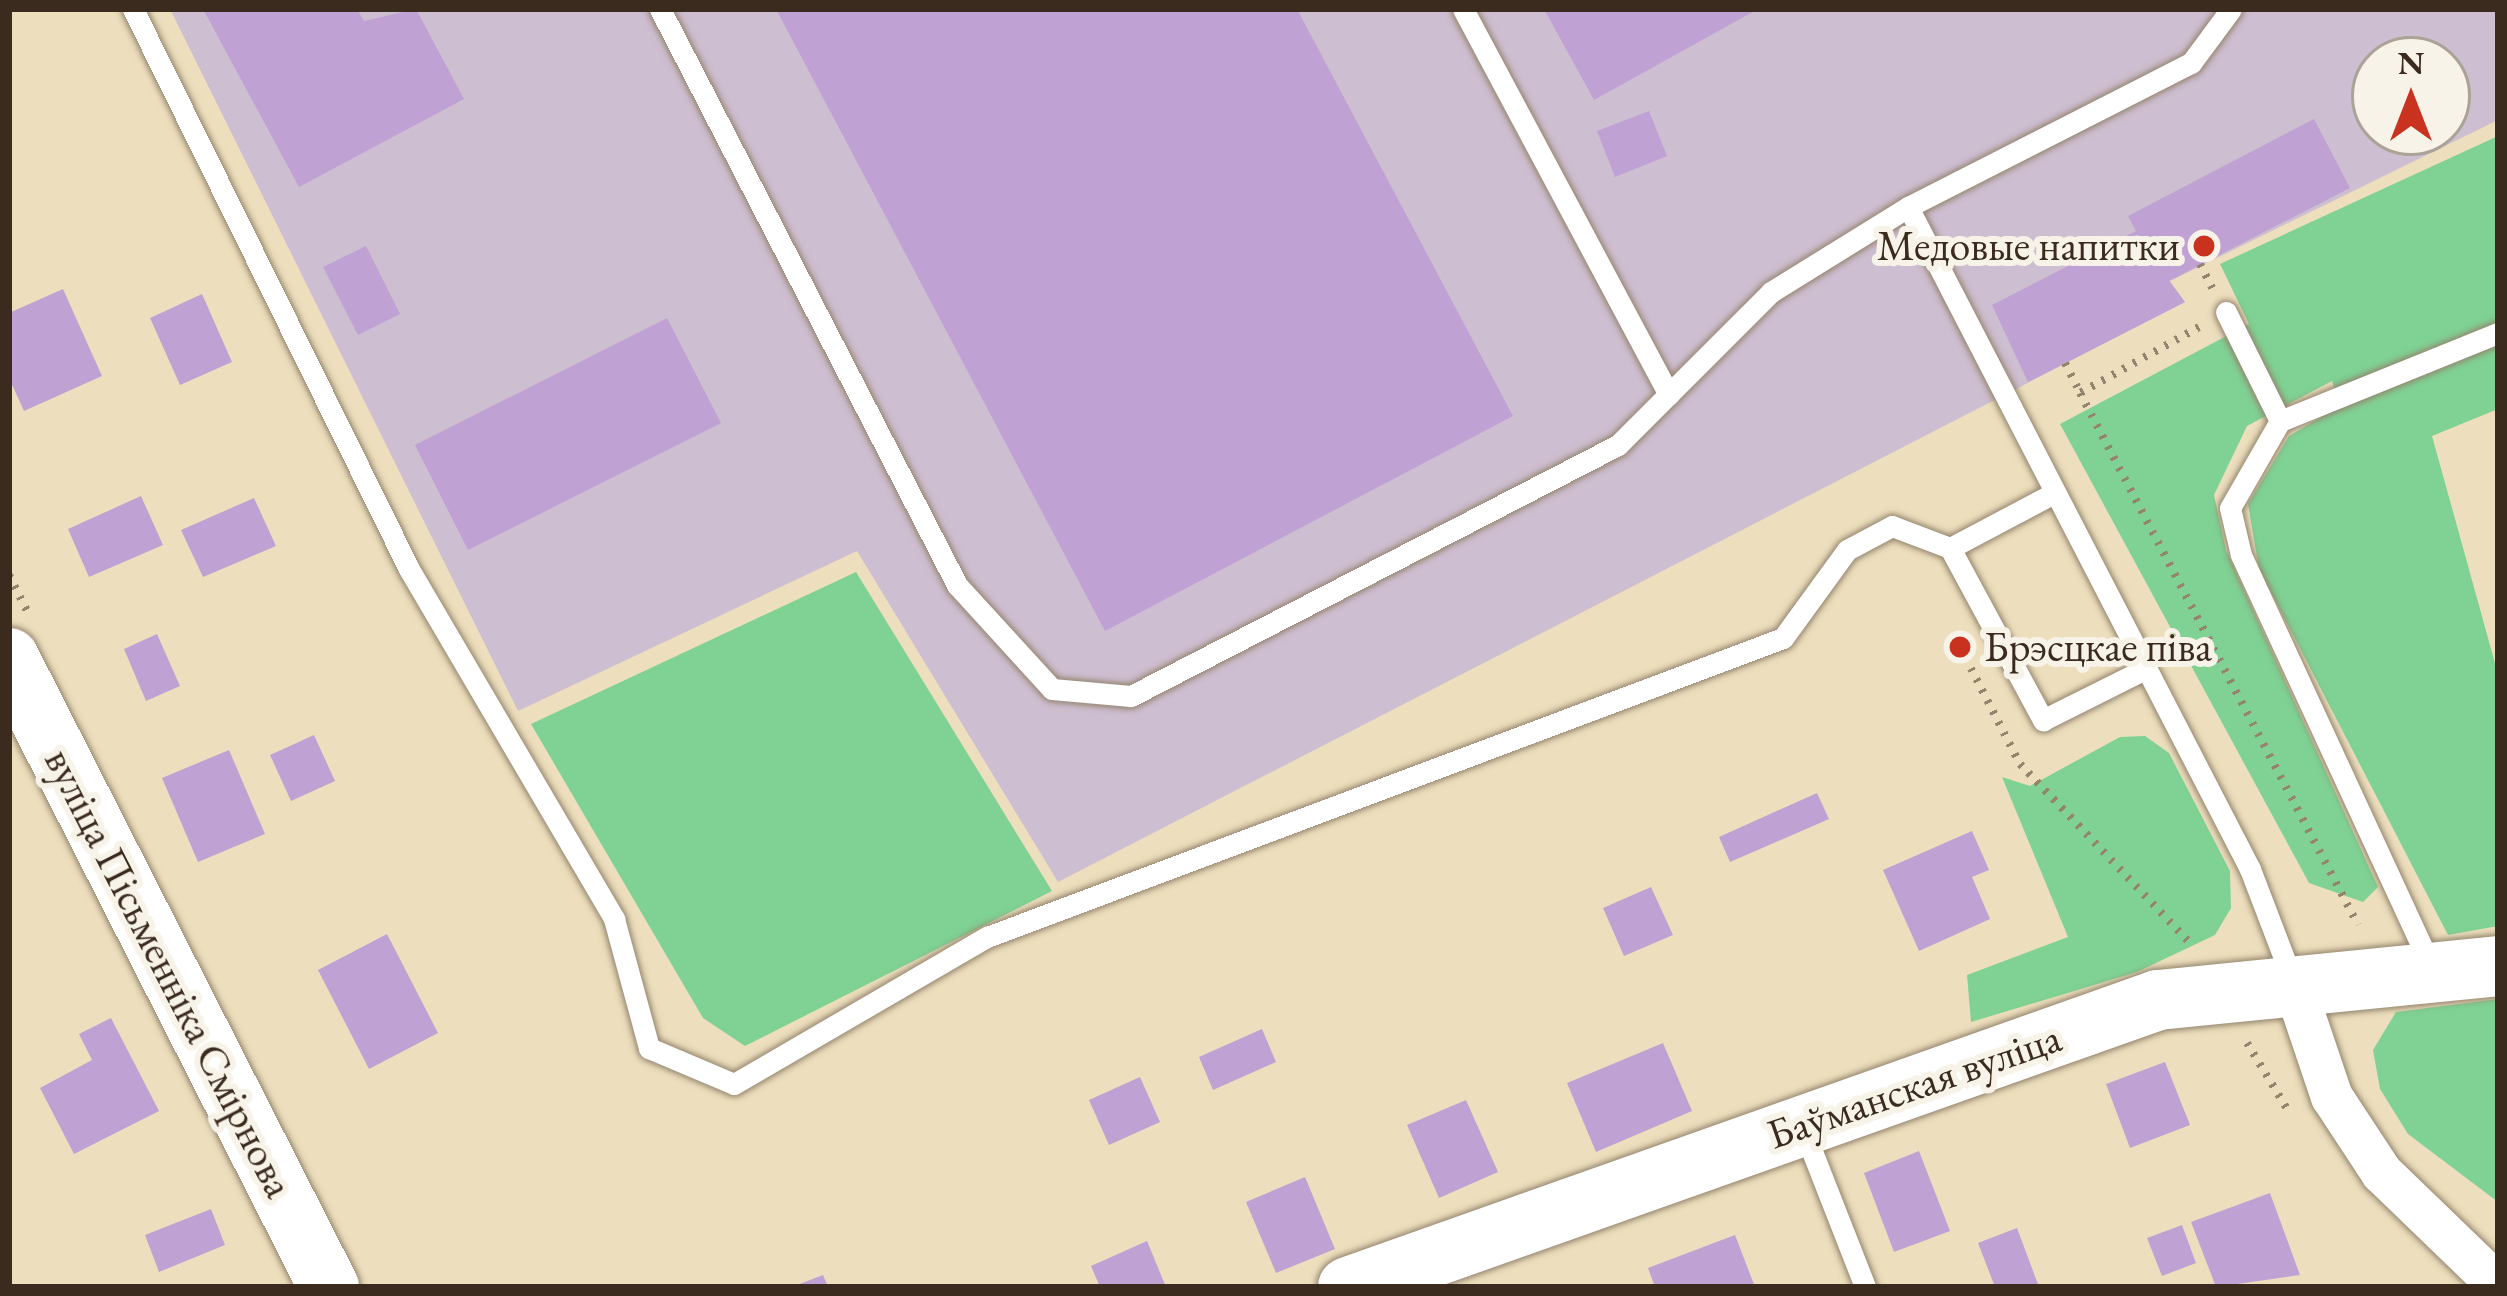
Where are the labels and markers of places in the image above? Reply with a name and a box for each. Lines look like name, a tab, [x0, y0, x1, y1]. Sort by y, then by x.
place label: Медовые напитки	[1877, 221, 2180, 271]
marker: Медовые напитки	[2191, 233, 2217, 259]
place label: Брэсцкае піва	[1984, 622, 2212, 672]
marker: Брэсцкае піва	[1947, 634, 1973, 660]

